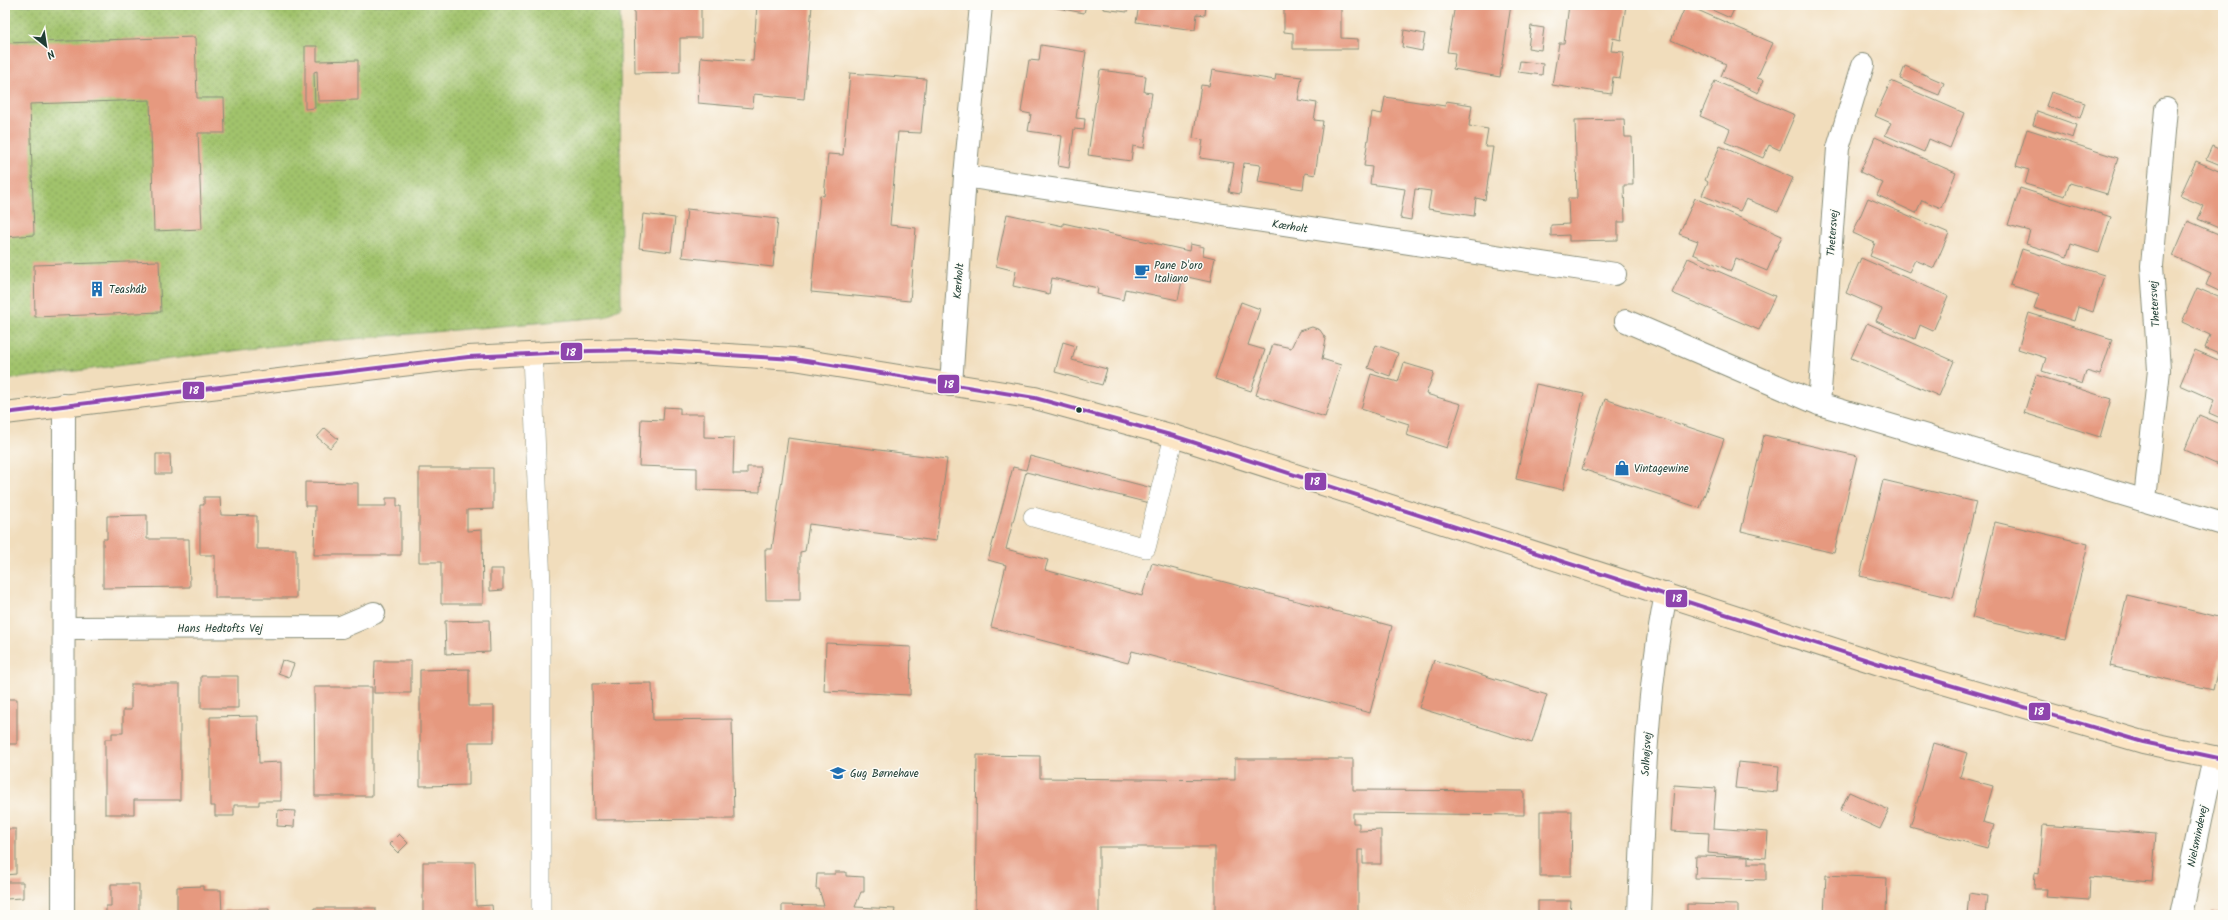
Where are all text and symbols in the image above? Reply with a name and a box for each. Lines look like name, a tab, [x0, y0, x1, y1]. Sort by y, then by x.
north arrow	[26, 26, 66, 66]
text: N	[43, 44, 58, 63]
street label: Thetersvej	[1822, 208, 1844, 257]
street label: Kærholt	[1271, 215, 1310, 239]
place label: Pane D'oro Italiano	[1154, 257, 1203, 288]
street label: Kærholt	[948, 262, 970, 300]
cafe icon: Pane D'oro Italiano	[1133, 262, 1151, 280]
street label: Thetersvej	[2144, 279, 2166, 328]
building icon: Teashåb	[88, 280, 106, 298]
place label: Teashåb	[109, 281, 147, 299]
line badge: 18	[560, 342, 583, 361]
text: 18	[566, 344, 576, 362]
line badge: 18	[937, 374, 960, 394]
text: 18	[944, 376, 954, 394]
line badge: 18	[182, 381, 205, 400]
text: 18	[189, 382, 199, 400]
unlabelled marker	[1074, 405, 1084, 415]
shop icon: Vintagewine	[1613, 459, 1631, 477]
place label: Vintagewine	[1634, 460, 1689, 478]
line badge: 18	[1304, 472, 1327, 491]
text: 18	[1310, 473, 1320, 491]
line badge: 18	[1665, 589, 1688, 608]
text: 18	[1672, 590, 1682, 608]
street label: Hans Hedtofts Vej	[177, 620, 264, 638]
line badge: 18	[2028, 702, 2051, 721]
text: 18	[2034, 703, 2044, 721]
street label: Solhøjsvej	[1637, 730, 1657, 777]
school or university icon: Gug Børnehave	[829, 764, 847, 782]
place label: Gug Børnehave	[850, 765, 919, 783]
street label: Nielsmindevej	[2183, 803, 2214, 869]

